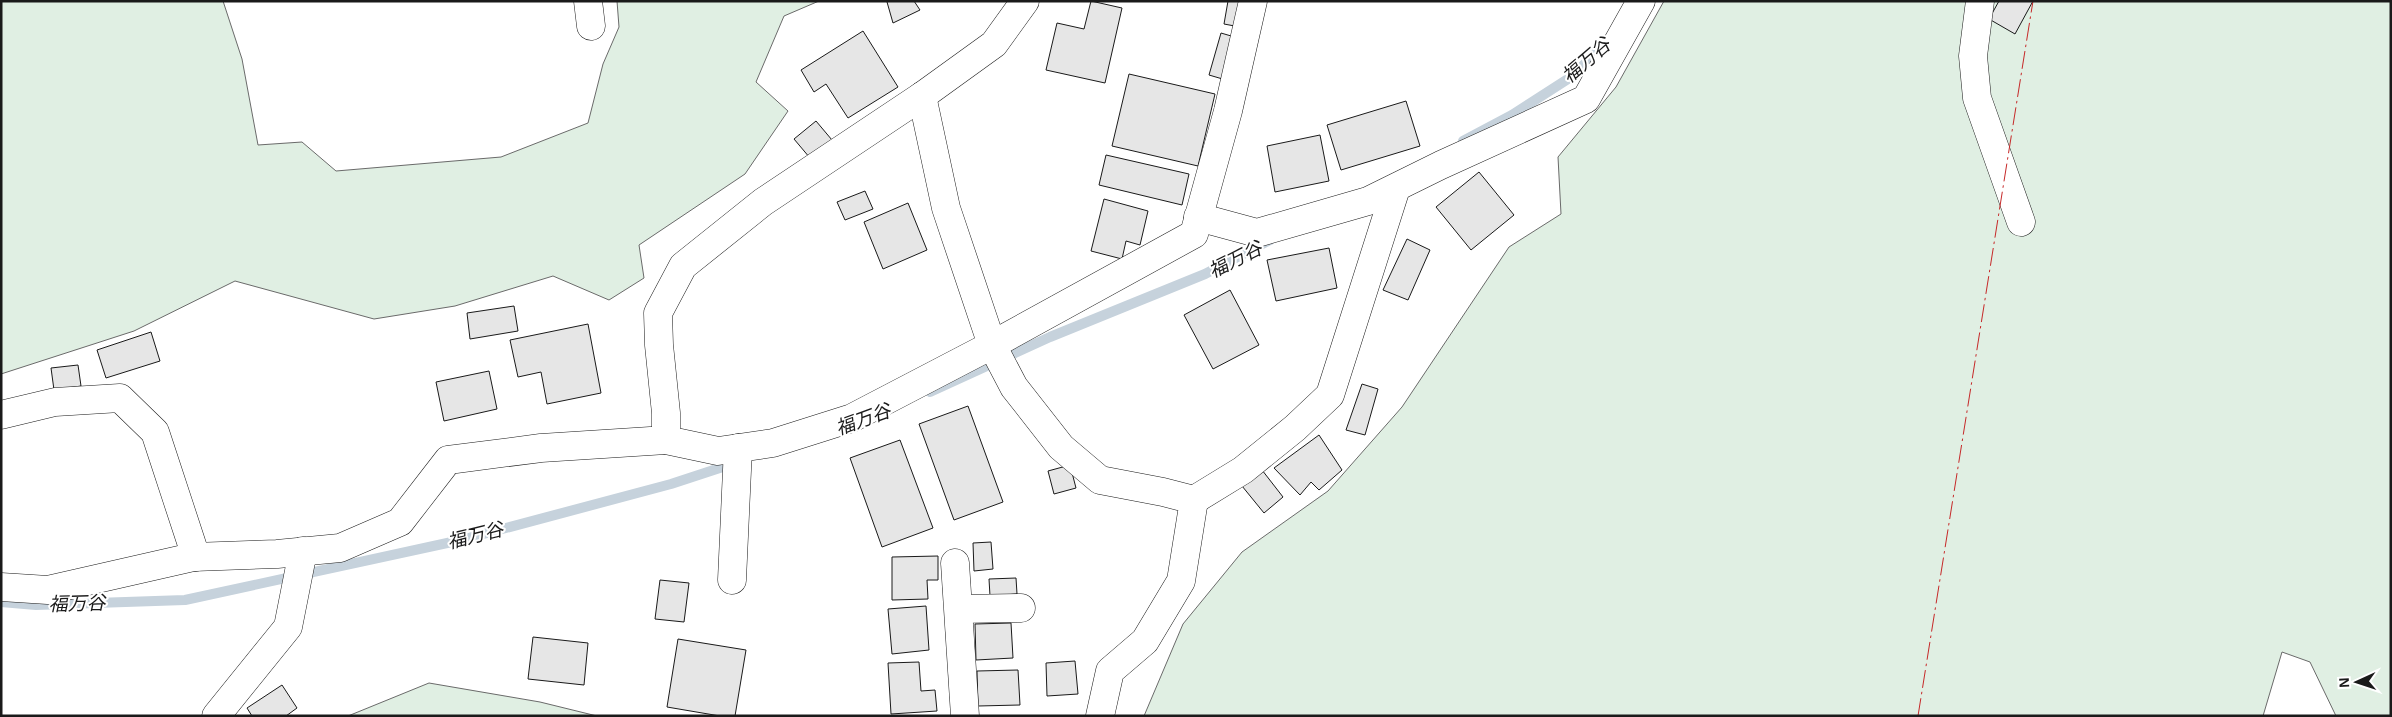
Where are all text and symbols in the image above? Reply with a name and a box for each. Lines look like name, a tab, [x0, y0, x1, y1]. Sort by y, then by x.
water label: 福万谷	[1558, 32, 1616, 87]
water label: 福万谷	[1205, 236, 1267, 282]
water label: 福万谷	[833, 399, 895, 439]
water label: 福万谷	[445, 518, 507, 553]
water label: 福万谷	[48, 592, 108, 615]
north arrow	[2332, 657, 2382, 707]
text: N	[2336, 677, 2352, 688]

